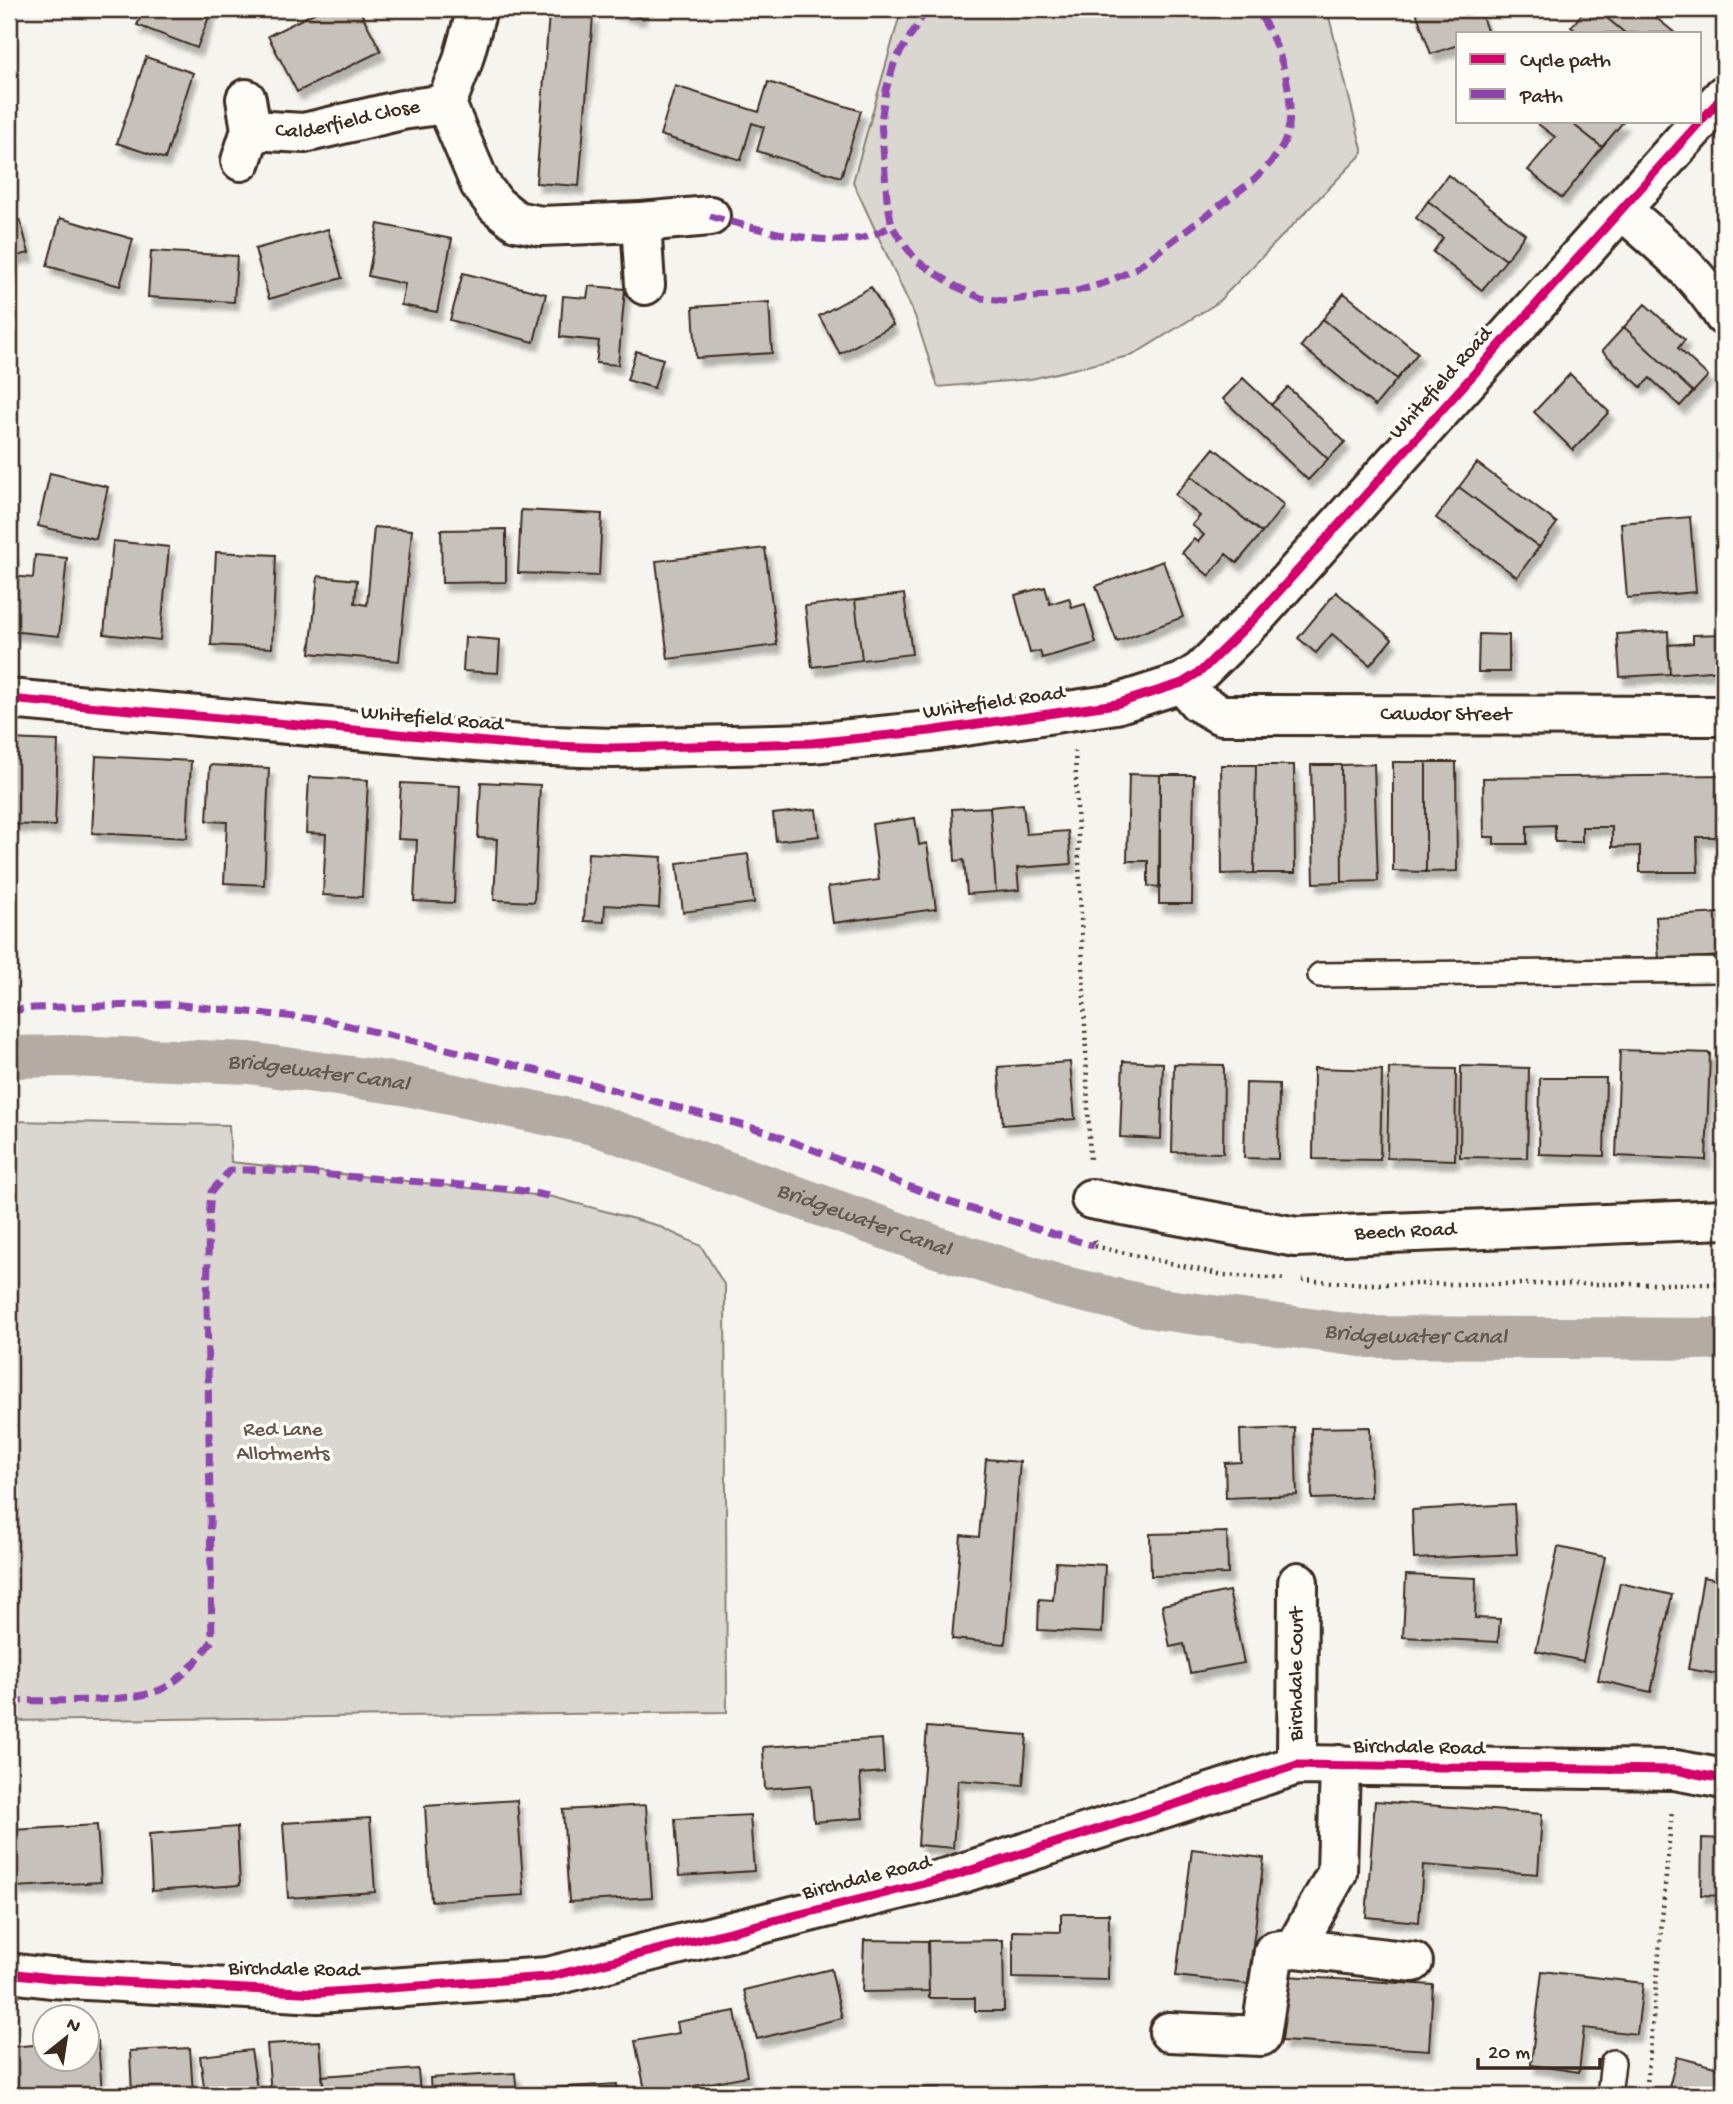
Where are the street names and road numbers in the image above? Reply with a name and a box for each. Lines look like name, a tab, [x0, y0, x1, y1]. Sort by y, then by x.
street label: Calderfield Close	[274, 95, 423, 145]
street label: Whitefield Road	[1385, 321, 1500, 445]
street label: Whitefield Road	[922, 681, 1068, 726]
street label: Whitefield Road	[360, 701, 506, 739]
street label: Cawdor Street	[1380, 703, 1514, 728]
street label: Beech Road	[1353, 1218, 1458, 1247]
street label: Birchdale Court	[1285, 1605, 1310, 1742]
street label: Birchdale Road	[1352, 1735, 1487, 1763]
street label: Birchdale Road	[799, 1851, 935, 1907]
street label: Birchdale Road	[227, 1957, 362, 1985]

